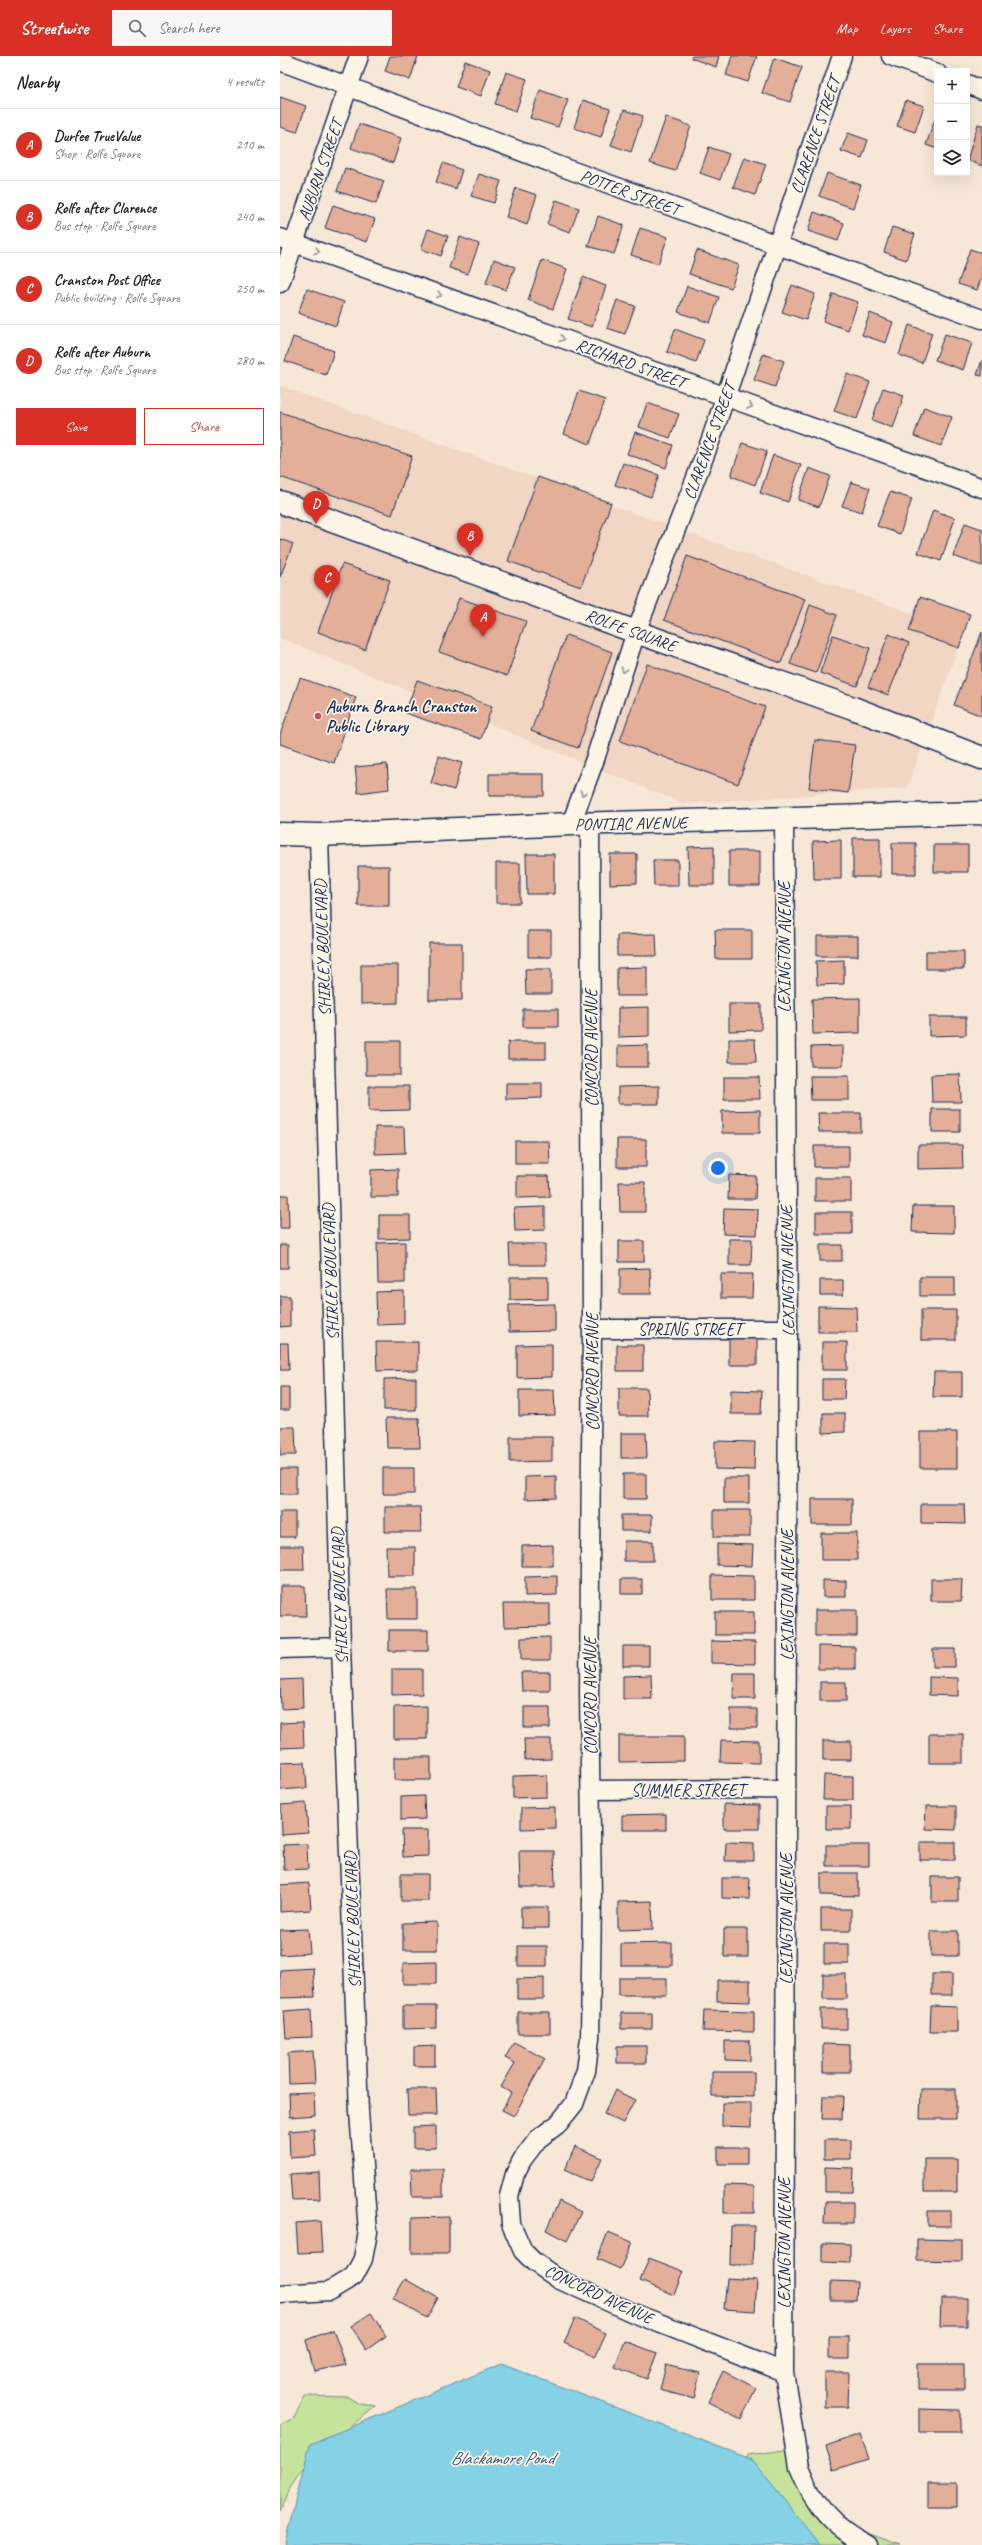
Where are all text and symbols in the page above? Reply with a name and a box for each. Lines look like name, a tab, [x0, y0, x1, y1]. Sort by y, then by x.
search box	[112, 10, 392, 46]
text: Streetwise	[20, 16, 88, 40]
icon: search	[126, 17, 148, 39]
text: Search here	[158, 19, 220, 38]
text: Map	[836, 20, 858, 37]
text: Layers	[880, 20, 911, 37]
text: Share	[933, 20, 962, 37]
map controls	[934, 68, 970, 176]
button: +	[934, 68, 970, 104]
street label: CLARENCE STREET	[786, 70, 847, 196]
text: Nearby	[16, 72, 59, 93]
text: 4 results	[226, 74, 264, 90]
button: −	[934, 104, 970, 140]
street label: AUBURN STREET	[293, 114, 349, 223]
text: Durfee TrueValue	[54, 127, 140, 146]
text: A	[26, 137, 32, 153]
text: 210 m	[236, 137, 264, 153]
button: layers	[934, 140, 970, 176]
text: Shop · Rolfe Square	[54, 146, 140, 162]
street label: POTTER STREET	[578, 165, 686, 221]
text: Rolfe after Clarence	[54, 199, 156, 218]
text: B	[26, 209, 32, 225]
text: 240 m	[236, 209, 264, 225]
text: Bus stop · Rolfe Square	[54, 218, 156, 234]
one-way arrow	[313, 247, 320, 255]
text: Cranston Post Office	[54, 271, 160, 290]
text: C	[26, 281, 32, 297]
text: 250 m	[236, 281, 264, 297]
text: Public building · Rolfe Square	[54, 290, 180, 306]
one-way arrow	[436, 290, 443, 299]
one-way arrow	[558, 334, 565, 342]
street label: RICHARD STREET	[573, 334, 693, 395]
text: Rolfe after Auburn	[54, 343, 150, 362]
text: D	[25, 353, 33, 369]
text: 280 m	[236, 353, 264, 369]
text: Bus stop · Rolfe Square	[54, 362, 156, 378]
street label: CLARENCE STREET	[679, 376, 742, 502]
one-way arrow	[746, 401, 753, 409]
button: Save	[16, 408, 136, 445]
button: Share	[144, 408, 264, 445]
pin: D	[303, 491, 329, 524]
pin: B	[457, 523, 483, 556]
pin: C	[314, 565, 340, 598]
pin: A	[470, 604, 496, 637]
street label: ROLFE SQUARE	[582, 604, 682, 658]
one-way arrow	[620, 666, 629, 673]
place label: Auburn Branch Cranston Public Library	[326, 696, 477, 737]
marker: Auburn Branch Cranston Public Library	[313, 711, 323, 721]
one-way arrow	[579, 789, 587, 796]
street label: PONTIAC AVENUE	[575, 812, 689, 835]
street label: SHIRLEY BOULEVARD	[310, 877, 335, 1017]
street label: LEXINGTON AVENUE	[774, 880, 795, 1012]
street label: CONCORD AVENUE	[581, 987, 602, 1107]
your location	[708, 1158, 728, 1178]
street label: SHIRLEY BOULEVARD	[318, 1201, 343, 1341]
street label: LEXINGTON AVENUE	[776, 1203, 799, 1337]
street label: CONCORD AVENUE	[582, 1311, 603, 1431]
street label: SPRING STREET	[638, 1319, 746, 1340]
street label: SHIRLEY BOULEVARD	[327, 1525, 352, 1665]
street label: LEXINGTON AVENUE	[777, 1528, 798, 1660]
street label: CONCORD AVENUE	[580, 1635, 601, 1755]
street label: SUMMER STREET	[631, 1780, 749, 1801]
street label: SHIRLEY BOULEVARD	[340, 1849, 365, 1989]
street label: LEXINGTON AVENUE	[776, 1852, 797, 1984]
street label: LEXINGTON AVENUE	[774, 2176, 795, 2308]
street label: CONCORD AVENUE	[541, 2260, 659, 2330]
water label: Blackamore Pond	[450, 2447, 559, 2469]

